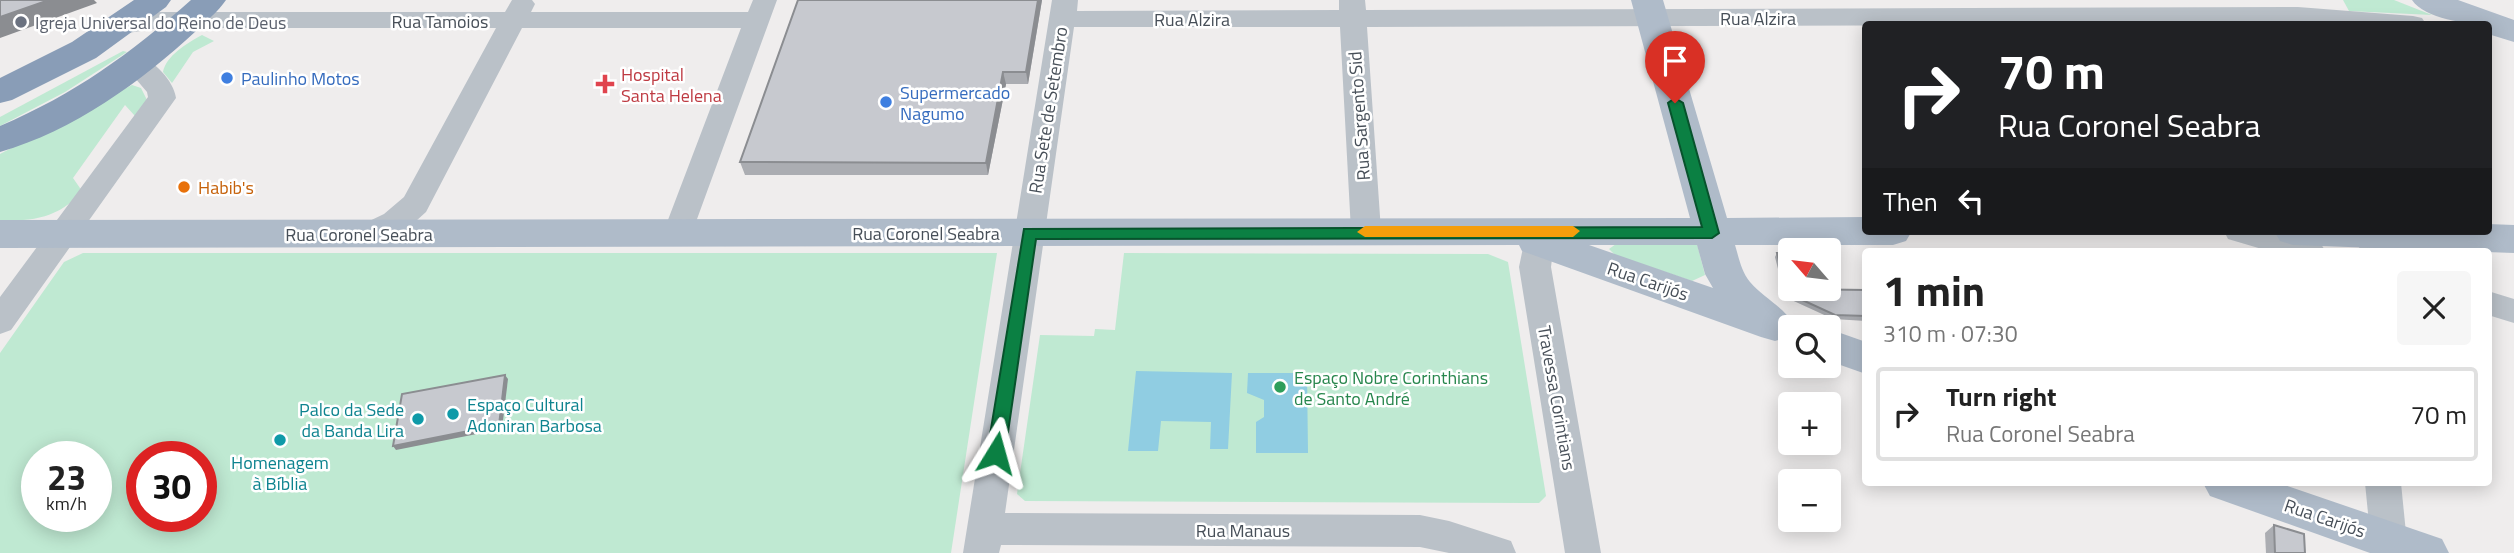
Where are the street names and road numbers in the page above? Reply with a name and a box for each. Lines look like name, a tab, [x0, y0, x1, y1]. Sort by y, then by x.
street label: Rua Alzira	[1720, 5, 1796, 32]
street label: Rua Alzira	[1154, 6, 1230, 33]
street label: Rua Tamoios	[392, 8, 488, 35]
street label: Rua Sete de Setembro	[1021, 25, 1075, 195]
street label: Rua Sargento Sid	[1341, 51, 1377, 181]
street label: Rua Coronel Seabra	[852, 220, 1000, 247]
street label: Rua Coronel Seabra	[285, 221, 433, 248]
street label: Rua Carijós	[1604, 255, 1692, 307]
street label: Travessa Corintians	[1531, 323, 1583, 473]
street label: Rua Carijós	[2281, 492, 2369, 544]
street label: Rua Manaus	[1196, 517, 1290, 544]

